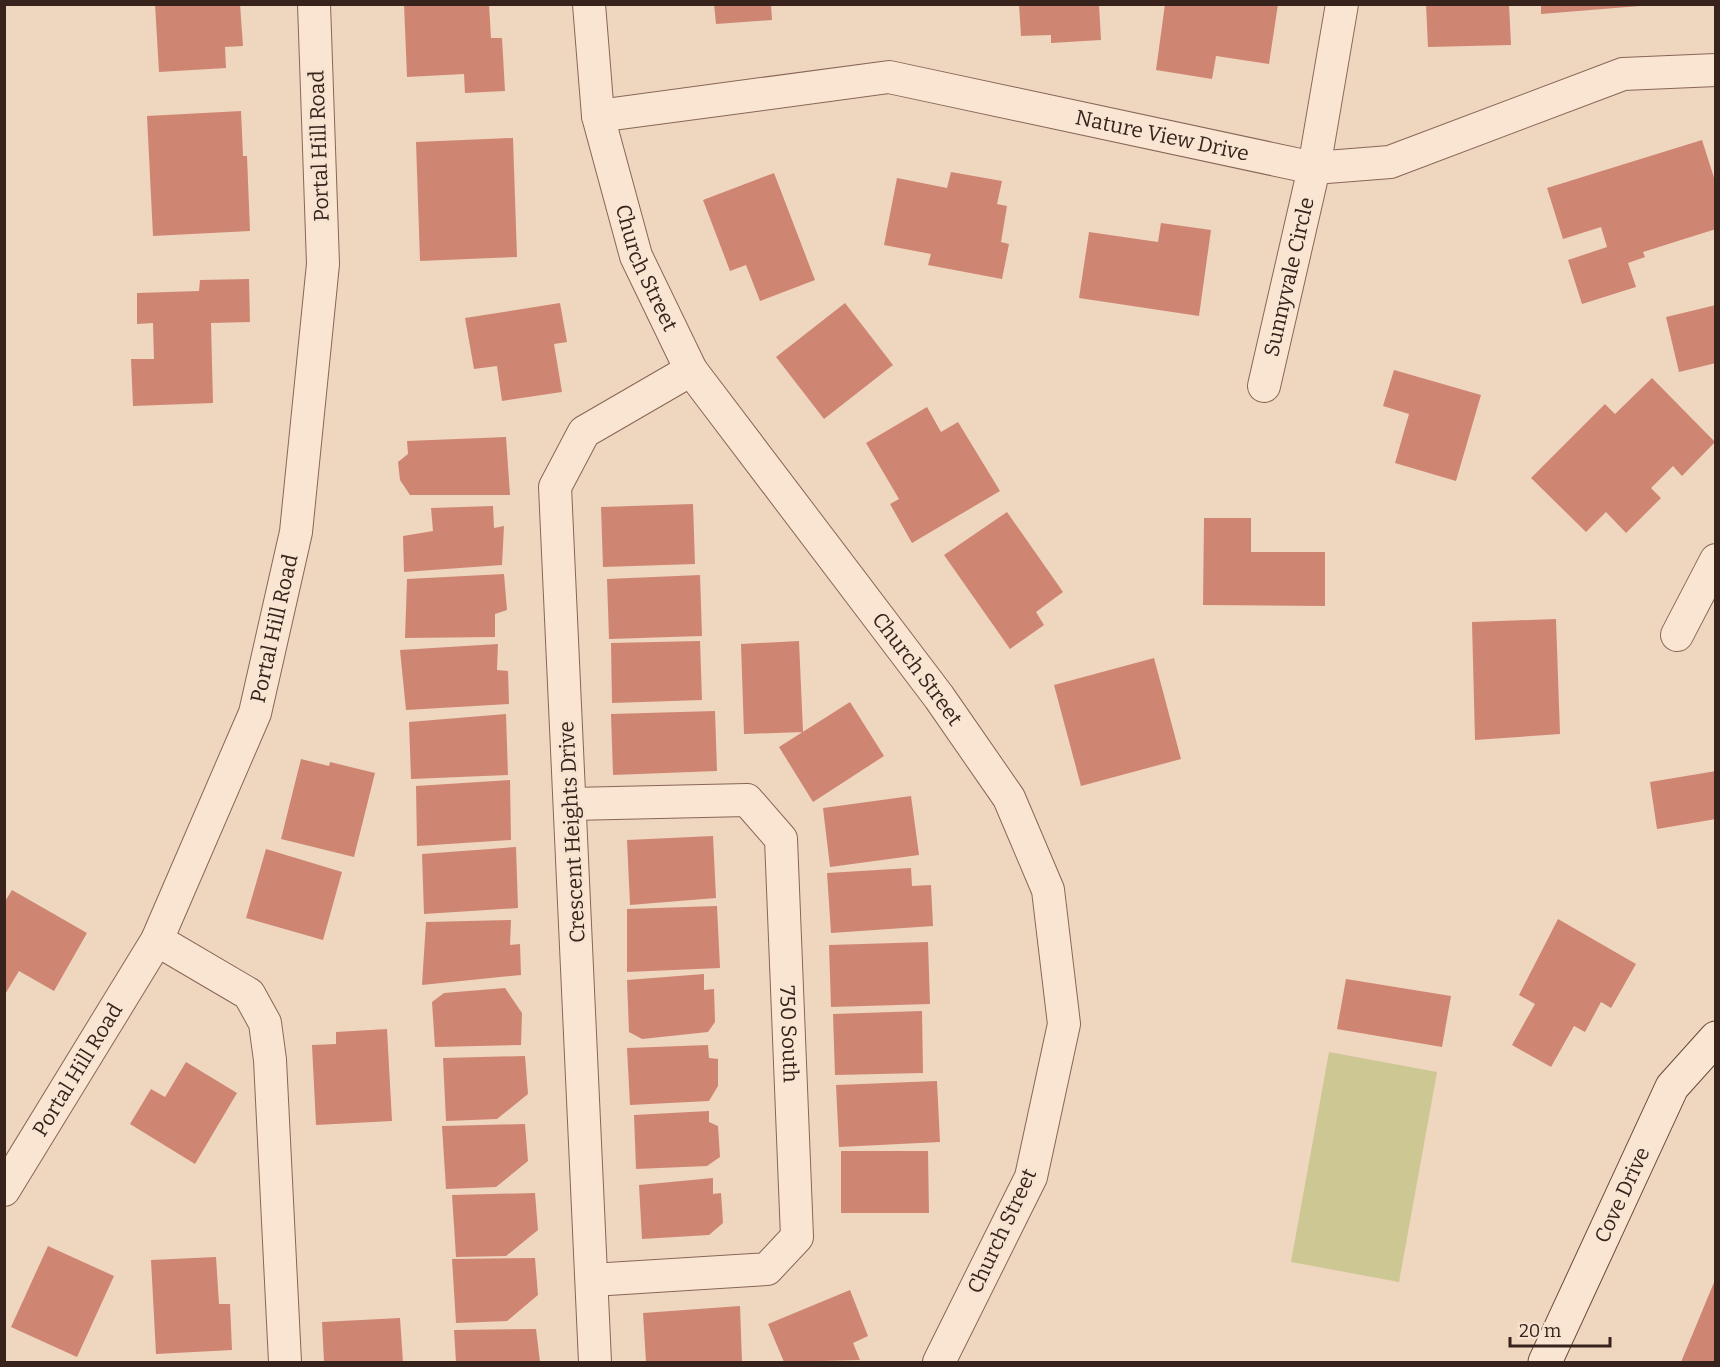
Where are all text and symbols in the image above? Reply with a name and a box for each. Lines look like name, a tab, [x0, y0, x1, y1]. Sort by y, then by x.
street label: Portal Hill Road	[303, 70, 335, 222]
street label: Nature View Drive	[1073, 104, 1251, 167]
street label: Sunnyvale Circle	[1258, 195, 1320, 359]
street label: Church Street	[610, 202, 684, 336]
street label: Portal Hill Road	[245, 552, 304, 705]
street label: Church Street	[867, 607, 968, 731]
street label: Crescent Heights Drive	[553, 720, 591, 944]
street label: 750 South	[774, 985, 804, 1083]
street label: Portal Hill Road	[27, 998, 128, 1141]
street label: Cove Drive	[1589, 1143, 1656, 1247]
street label: Church Street	[962, 1164, 1042, 1298]
scale bar	[1510, 1310, 1610, 1348]
text: 20 m	[1519, 1320, 1561, 1342]

